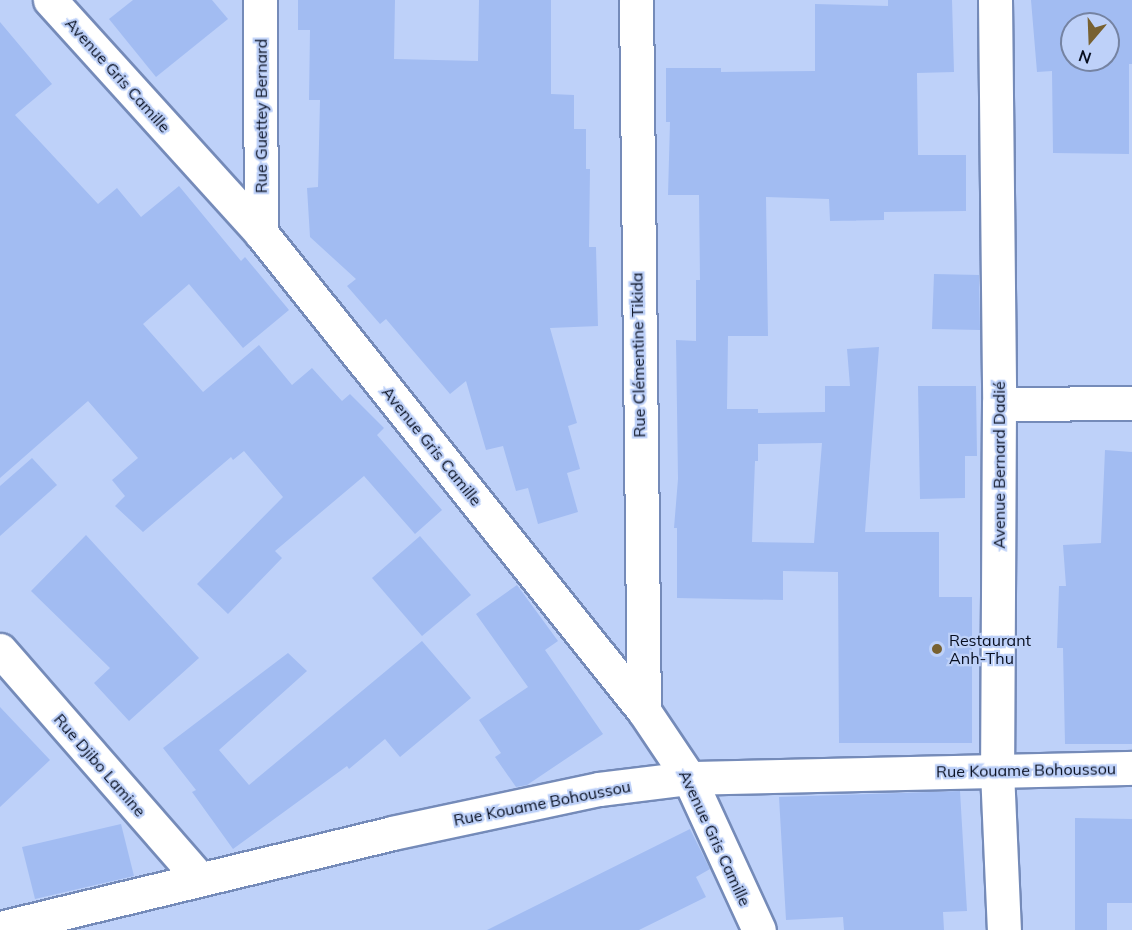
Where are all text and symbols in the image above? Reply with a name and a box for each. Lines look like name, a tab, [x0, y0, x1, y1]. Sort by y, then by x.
north arrow	[1060, 12, 1120, 72]
street label: Avenue Gris Camille	[61, 14, 175, 136]
street label: Rue Guettey Bernard	[251, 39, 271, 193]
text: N	[1076, 46, 1094, 69]
street label: Rue Clémentine Tikida	[627, 272, 649, 438]
street label: Avenue Bernard Dadié	[989, 381, 1009, 549]
street label: Avenue Gris Camille	[378, 383, 486, 509]
place label: Restaurant Anh-Thu	[949, 630, 1031, 668]
marker: Restaurant Anh-Thu	[930, 642, 944, 656]
street label: Rue Djibo Lamine	[50, 710, 150, 820]
street label: Rue Kouame Bohoussou	[936, 759, 1116, 781]
street label: Avenue Gris Camille	[675, 767, 755, 909]
street label: Rue Kouame Bohoussou	[452, 776, 632, 830]

